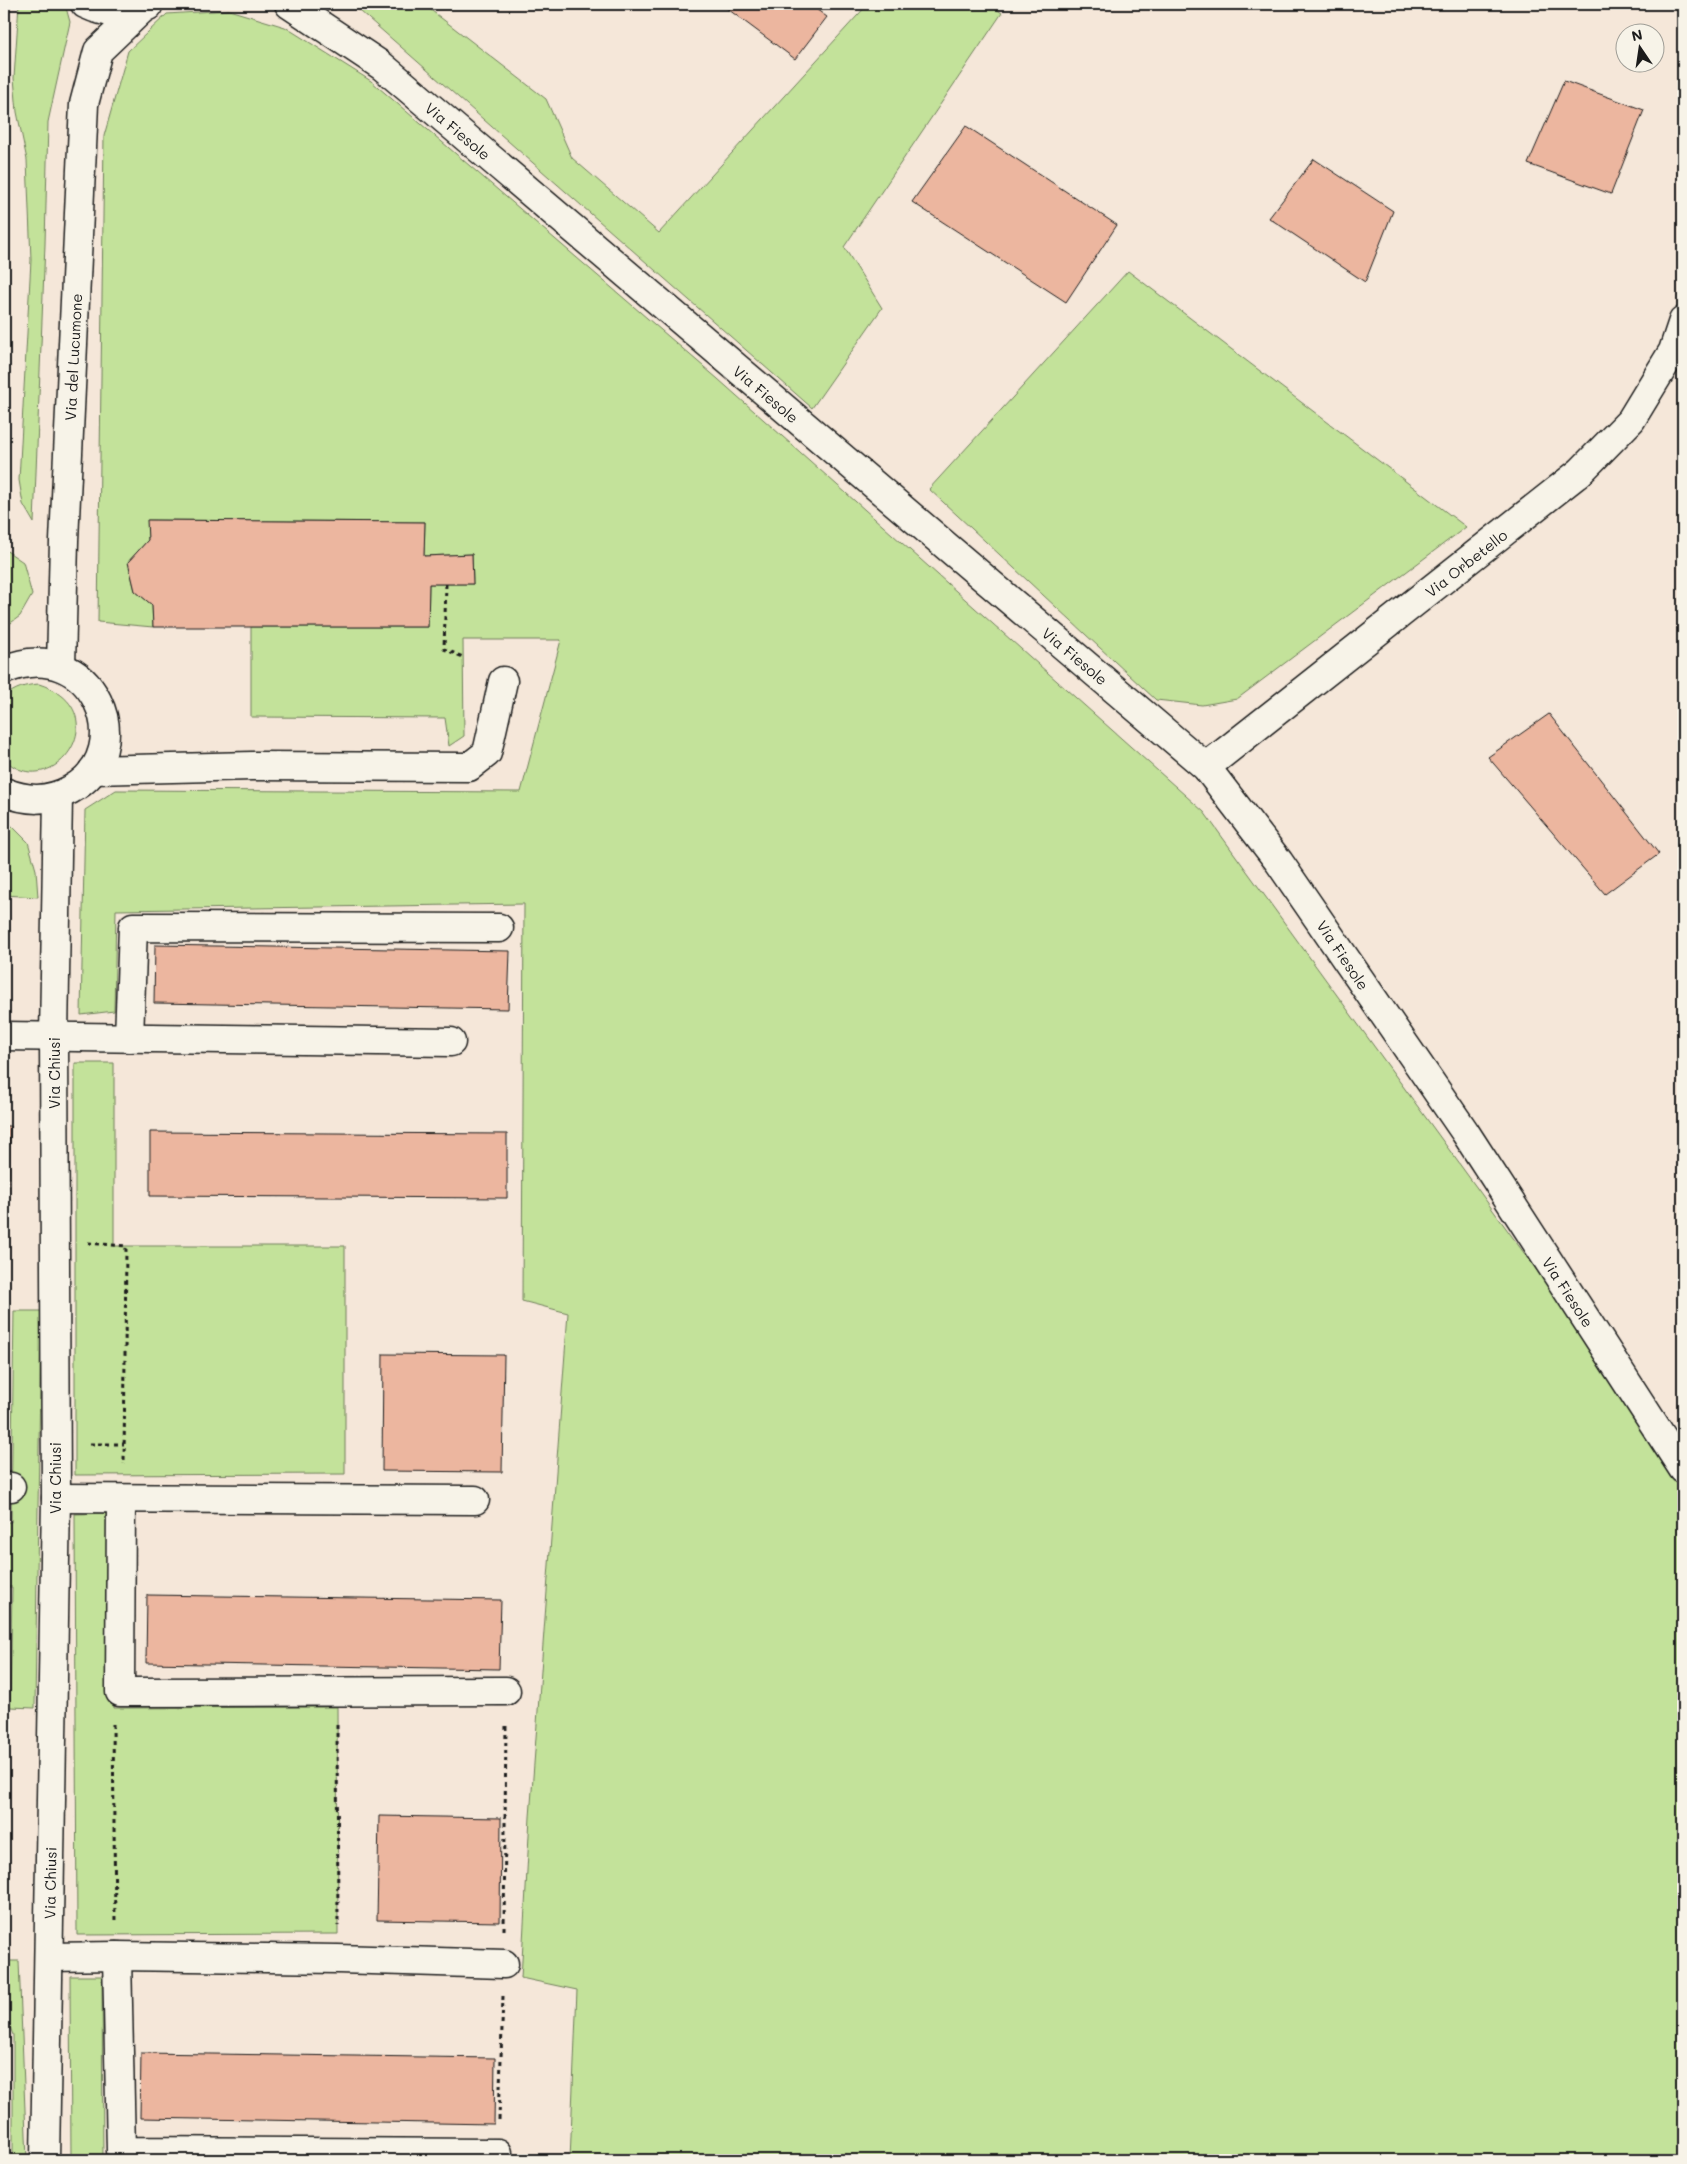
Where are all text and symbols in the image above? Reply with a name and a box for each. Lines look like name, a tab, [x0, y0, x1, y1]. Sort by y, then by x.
north arrow	[1614, 22, 1664, 72]
text: N	[1630, 24, 1644, 45]
street label: Via Fiesole	[421, 98, 495, 164]
street label: Via del Lucumone	[60, 293, 86, 421]
street label: Via Fiesole	[729, 361, 803, 427]
street label: Via Orbetello	[1421, 525, 1511, 601]
street label: Via Fiesole	[1038, 623, 1112, 689]
street label: Via Fiesole	[1312, 916, 1374, 994]
street label: Via Chiusi	[44, 1037, 64, 1109]
street label: Via Fiesole	[1538, 1253, 1598, 1331]
street label: Via Chiusi	[45, 1442, 65, 1514]
street label: Via Chiusi	[39, 1847, 61, 1919]

